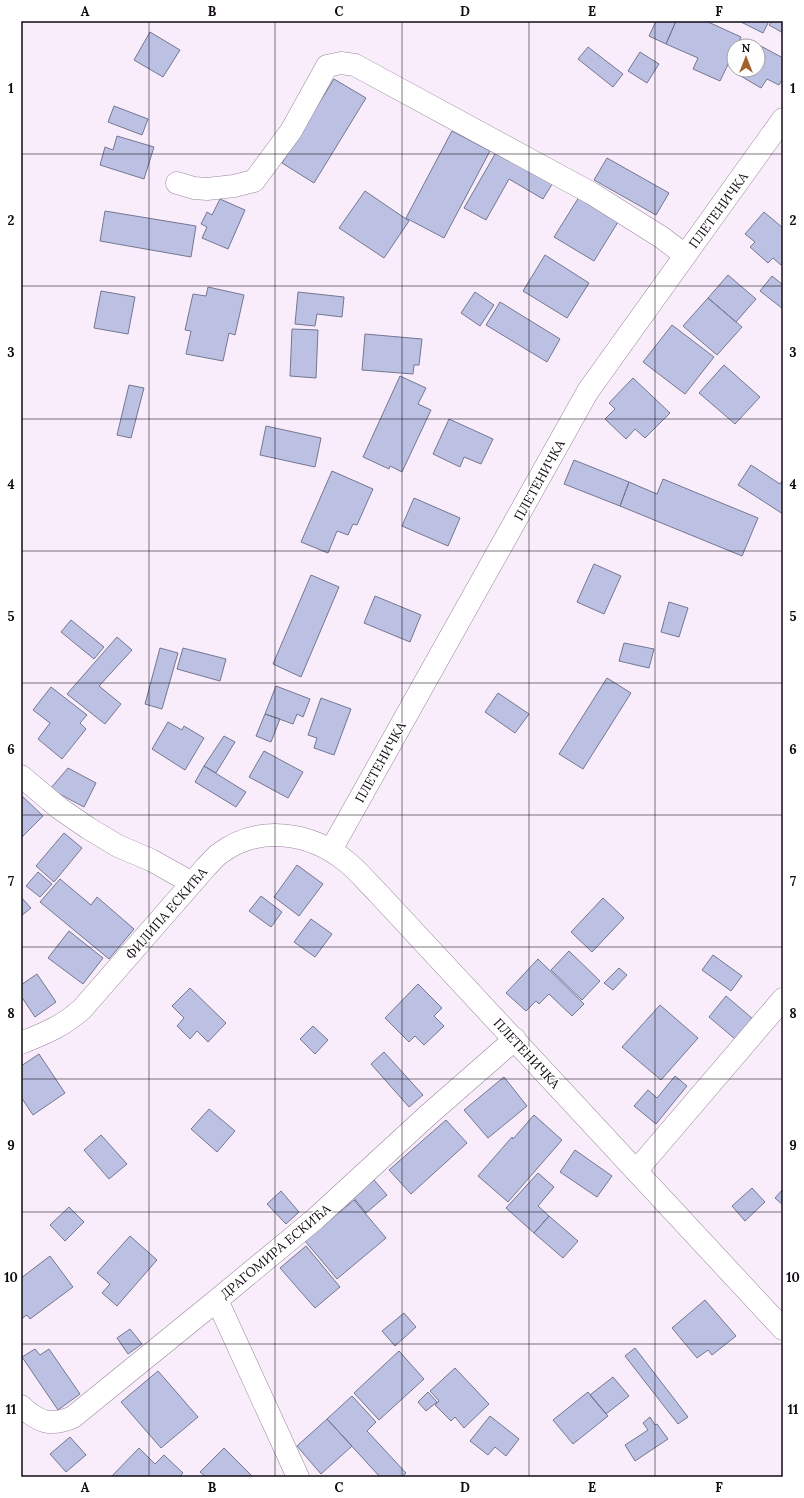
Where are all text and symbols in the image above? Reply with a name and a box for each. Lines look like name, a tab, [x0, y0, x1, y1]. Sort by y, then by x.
text: A	[81, 3, 90, 20]
text: B	[208, 3, 217, 20]
text: C	[335, 3, 344, 20]
text: D	[460, 3, 470, 20]
text: E	[588, 3, 596, 20]
text: F	[715, 3, 723, 20]
north arrow	[726, 38, 766, 78]
text: N	[742, 41, 751, 55]
text: 1	[8, 80, 14, 97]
text: 1	[790, 80, 796, 97]
street label: ПЛЕТЕНИЧКА	[685, 168, 752, 252]
text: 2	[8, 212, 15, 229]
text: 2	[790, 212, 797, 229]
text: 3	[7, 344, 15, 361]
text: 3	[789, 344, 797, 361]
street label: ПЛЕТЕНИЧКА	[510, 436, 569, 524]
text: 4	[7, 476, 15, 493]
text: 4	[789, 476, 797, 493]
text: 5	[7, 608, 15, 625]
text: 5	[789, 608, 797, 625]
street label: ПЛЕТЕНИЧКА	[351, 718, 410, 806]
text: 6	[7, 741, 15, 758]
text: 6	[789, 741, 797, 758]
street label: ФИЛИПА ЕСКИЋА	[122, 863, 212, 963]
text: 7	[8, 873, 14, 890]
text: 7	[790, 873, 796, 890]
text: 8	[7, 1005, 15, 1022]
text: 8	[789, 1005, 797, 1022]
street label: ПЛЕТЕНИЧКА	[490, 1015, 564, 1093]
text: 9	[7, 1137, 15, 1154]
text: 9	[789, 1137, 797, 1154]
street label: ДРАГОМИРА ЕСКИЋА	[217, 1200, 335, 1303]
text: 10	[4, 1269, 18, 1286]
text: 10	[786, 1269, 800, 1286]
text: 11	[6, 1401, 16, 1418]
text: 11	[788, 1401, 798, 1418]
text: A	[81, 1479, 90, 1496]
text: B	[208, 1479, 217, 1496]
text: C	[335, 1479, 344, 1496]
text: D	[460, 1479, 470, 1496]
text: E	[588, 1479, 596, 1496]
text: F	[715, 1479, 723, 1496]

